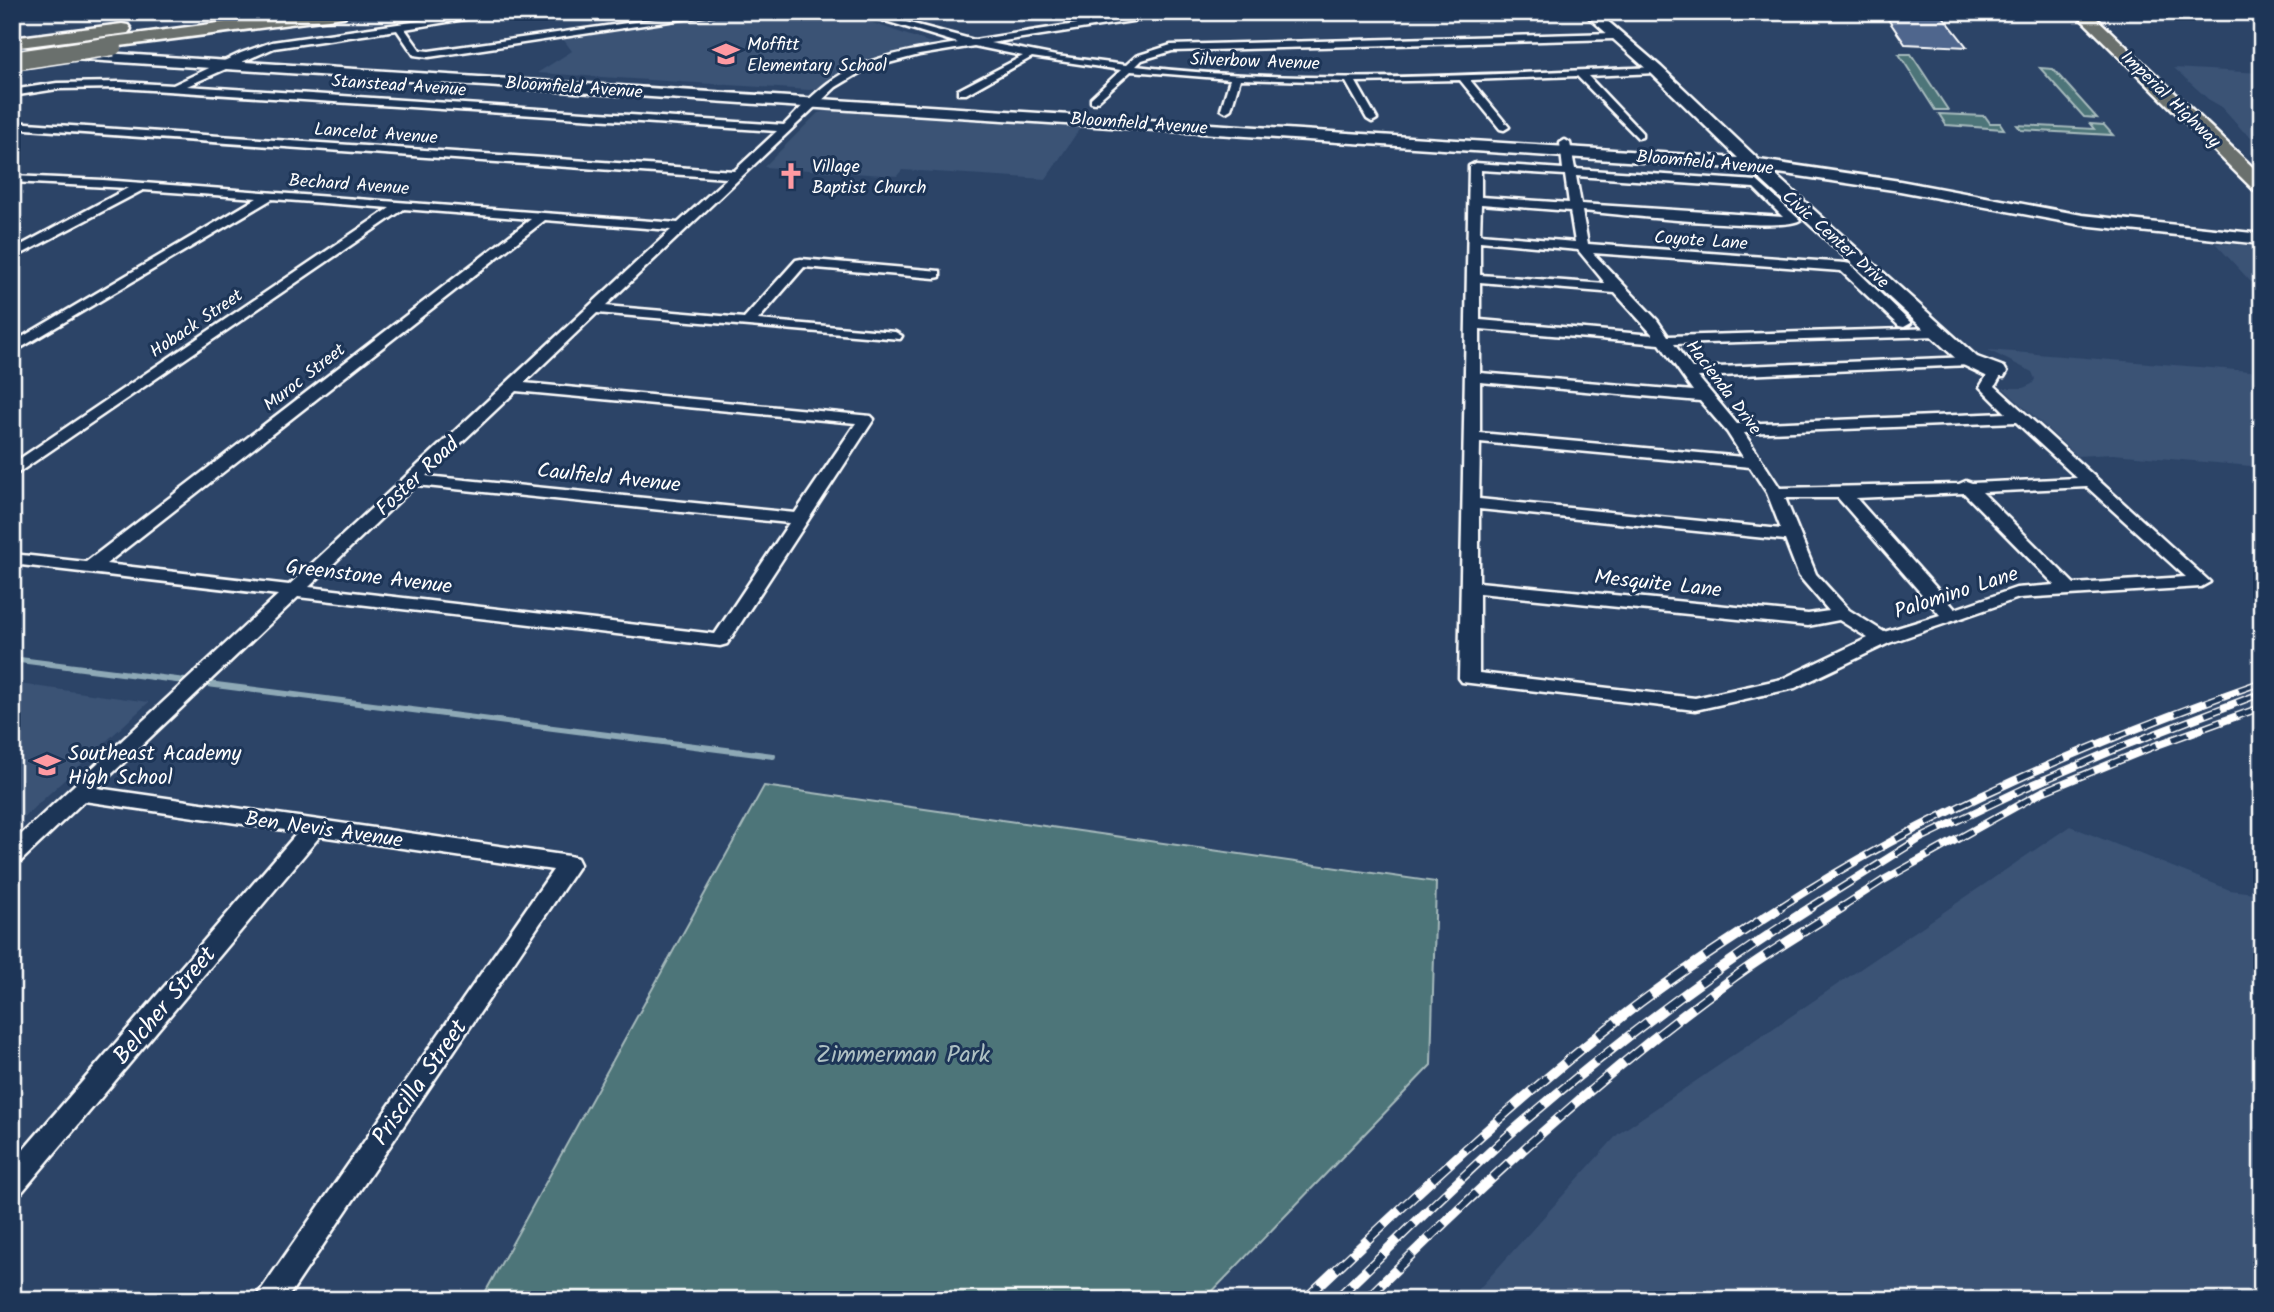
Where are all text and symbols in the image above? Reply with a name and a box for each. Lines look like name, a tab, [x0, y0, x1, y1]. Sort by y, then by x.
place label: Moffitt Elementary School	[747, 31, 888, 81]
school or university icon: Moffitt Elementary School	[711, 39, 741, 69]
street label: Imperial Highway	[2113, 44, 2227, 156]
street label: Silverbow Avenue	[1190, 46, 1320, 79]
street label: Stanstead Avenue	[331, 67, 467, 106]
street label: Bloomfield Avenue	[504, 69, 644, 108]
street label: Bloomfield Avenue	[1069, 105, 1209, 144]
street label: Lancelot Avenue	[313, 116, 439, 153]
street label: Bloomfield Avenue	[1635, 143, 1775, 184]
place label: Village Baptist Church	[812, 153, 926, 203]
church icon: Village Baptist Church	[776, 161, 806, 191]
street label: Bechard Avenue	[288, 167, 410, 204]
street label: Civic Center Drive	[1775, 184, 1895, 297]
street label: Coyote Lane	[1653, 224, 1749, 259]
street label: Hoback Street	[144, 282, 250, 366]
street label: Hacienda Drive	[1677, 334, 1768, 442]
street label: Muroc Street	[257, 336, 353, 420]
street label: Foster Road	[369, 429, 468, 525]
street label: Caulfield Avenue	[535, 455, 683, 502]
street label: Greenstone Avenue	[284, 551, 454, 604]
street label: Palomino Lane	[1890, 558, 2023, 629]
street label: Mesquite Lane	[1592, 561, 1724, 608]
place label: Southeast Academy High School	[68, 738, 242, 795]
school or university icon: Southeast Academy High School	[32, 750, 62, 780]
street label: Ben Nevis Avenue	[243, 803, 405, 858]
street label: Belcher Street	[104, 937, 227, 1074]
street label: Priscilla Street	[362, 1011, 479, 1154]
park label: Zimmerman Park	[816, 1036, 991, 1075]

